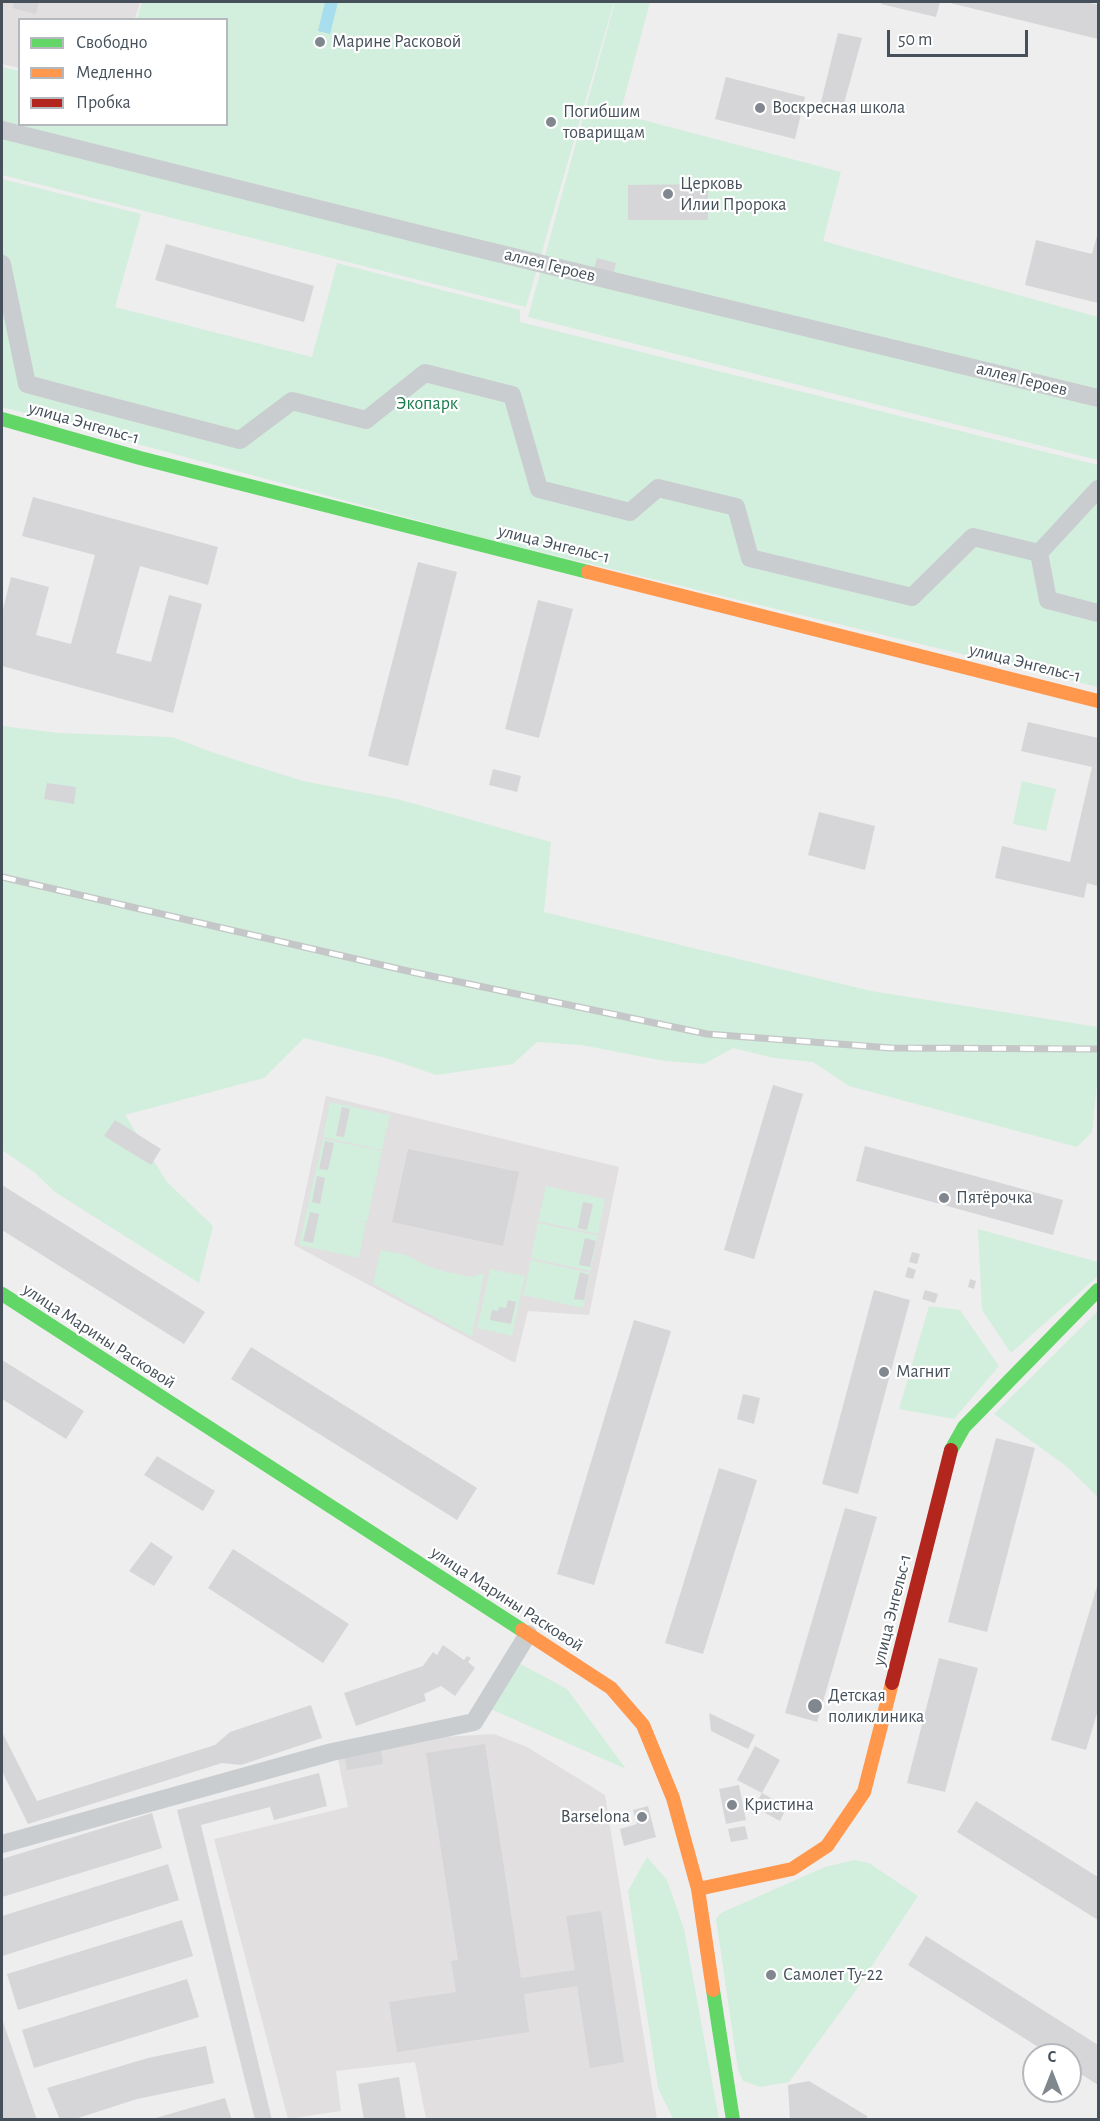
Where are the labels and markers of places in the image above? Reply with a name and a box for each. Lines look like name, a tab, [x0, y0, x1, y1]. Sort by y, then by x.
place label: Марине Расковой	[332, 31, 461, 53]
marker: Марине Расковой	[313, 35, 327, 49]
place label: Воскресная школа	[772, 97, 905, 119]
place label: Погибшим товарищам	[563, 101, 645, 144]
marker: Воскресная школа	[753, 101, 767, 115]
marker: Погибшим товарищам	[544, 115, 558, 129]
place label: Церковь Илии Пророка	[680, 173, 786, 216]
marker: Церковь Илии Пророка	[661, 187, 675, 201]
place label: Пятёрочка	[956, 1187, 1033, 1209]
marker: Пятёрочка	[937, 1191, 951, 1205]
place label: Магнит	[896, 1361, 950, 1383]
marker: Магнит	[877, 1365, 891, 1379]
place label: Детская поликлиника	[828, 1685, 924, 1728]
marker: Детская поликлиника	[806, 1697, 824, 1715]
place label: Кристина	[744, 1794, 814, 1816]
marker: Кристина	[725, 1798, 739, 1812]
place label: Barselona	[561, 1806, 630, 1828]
marker: Barselona	[635, 1810, 649, 1824]
place label: Самолет Ту-22	[783, 1964, 883, 1986]
marker: Самолет Ту-22	[764, 1968, 778, 1982]

